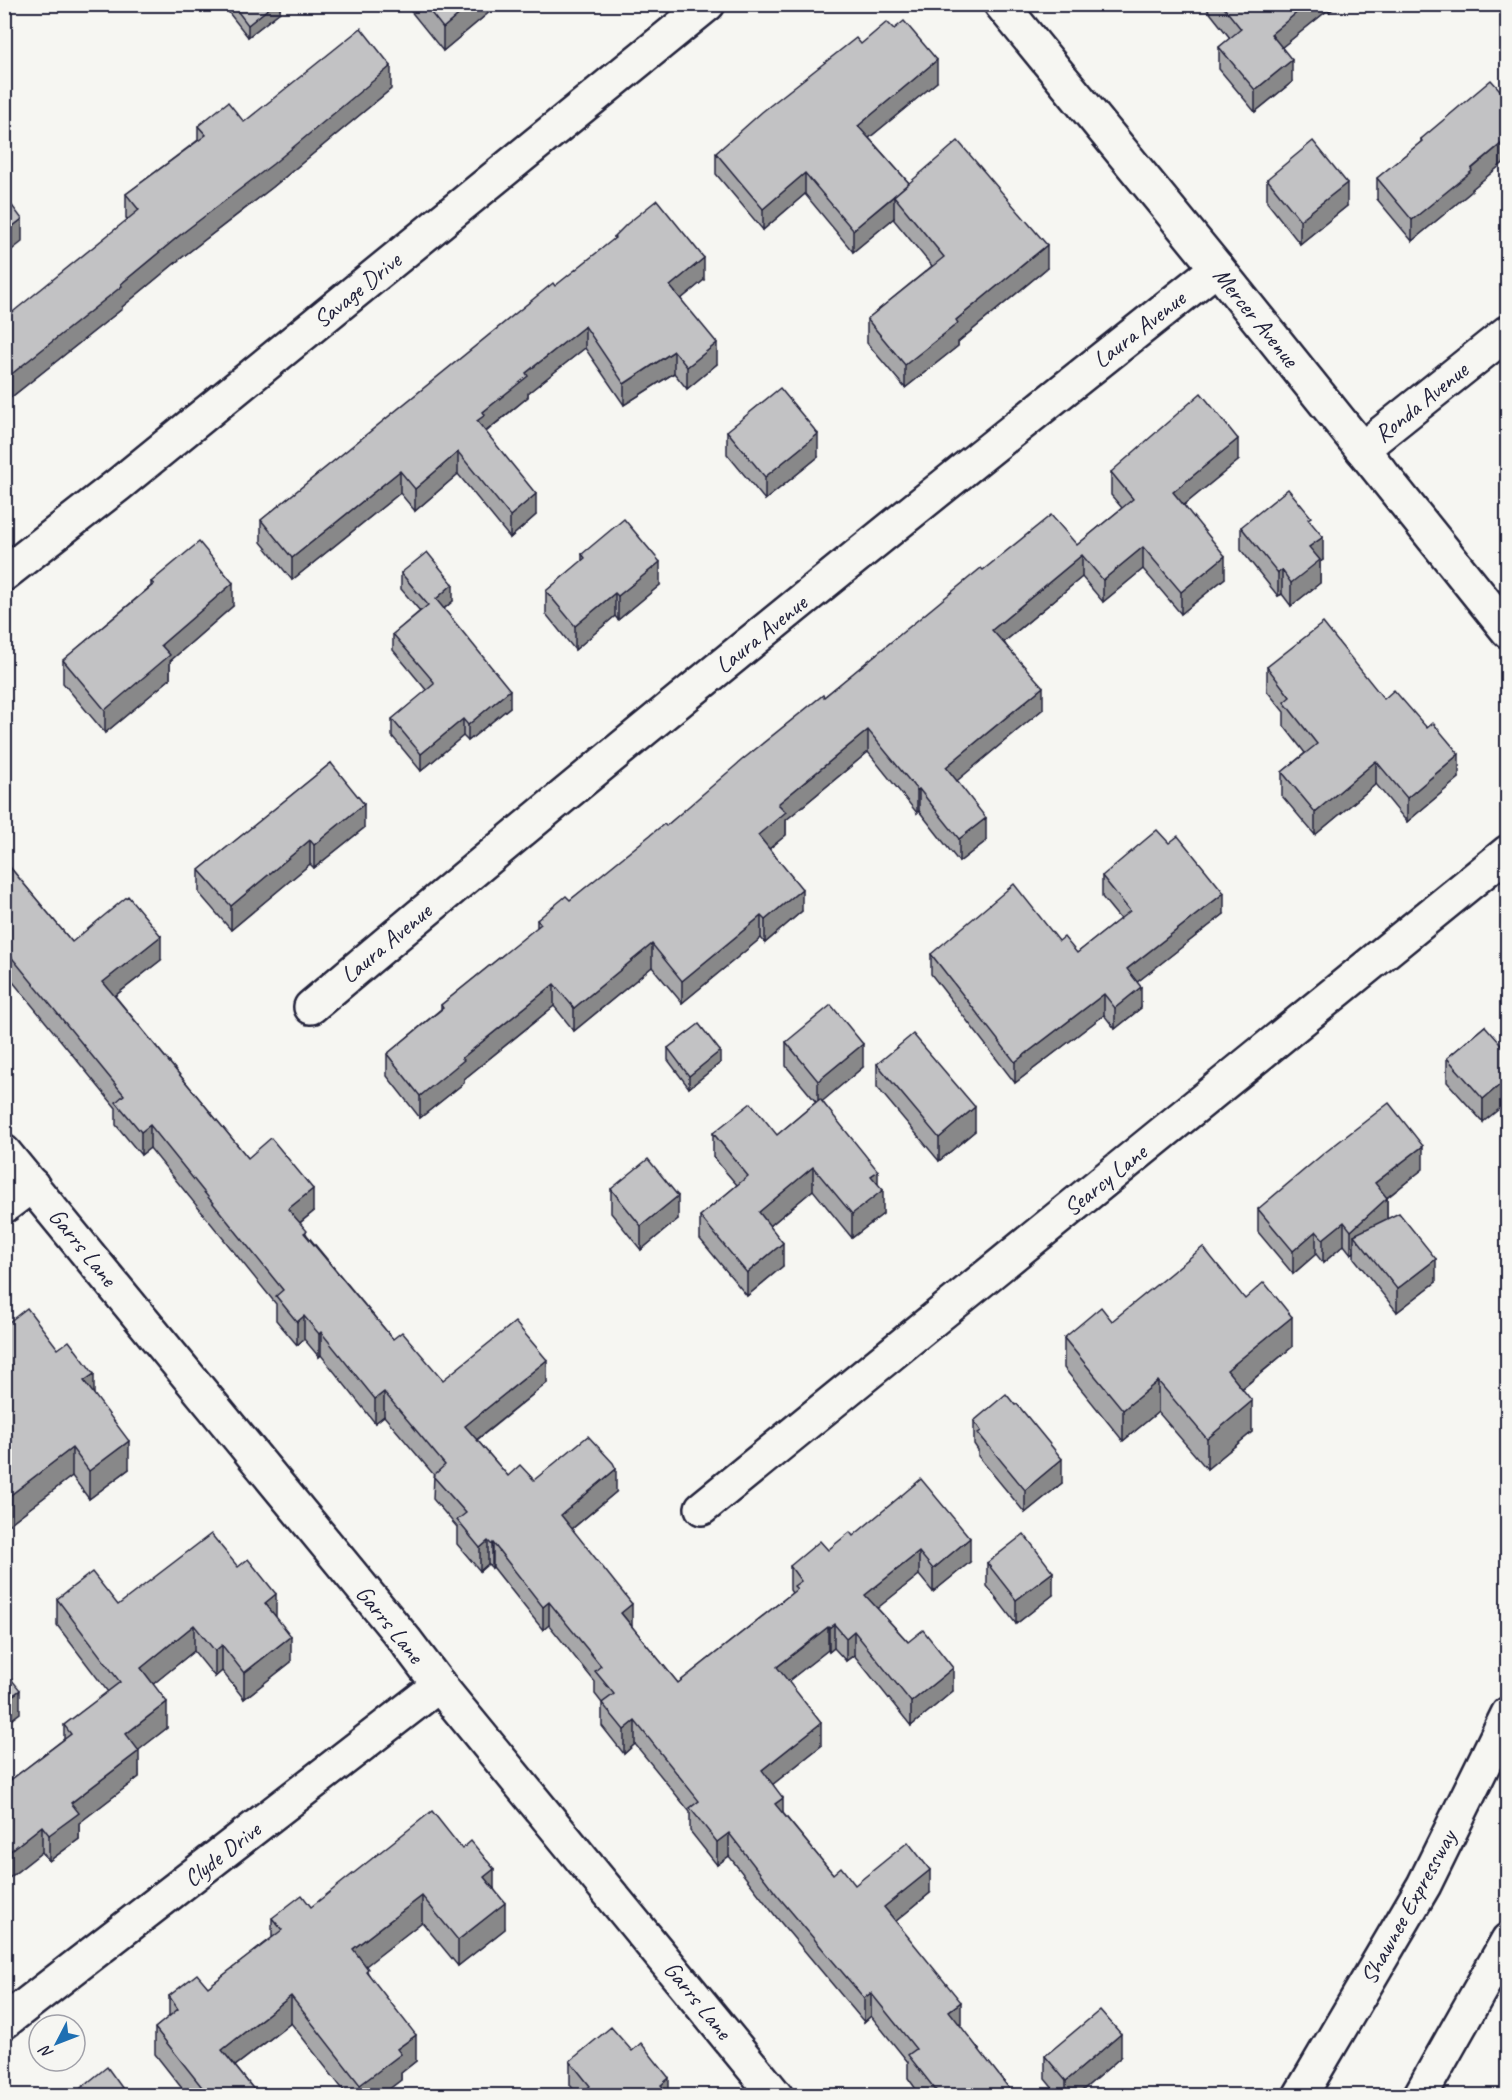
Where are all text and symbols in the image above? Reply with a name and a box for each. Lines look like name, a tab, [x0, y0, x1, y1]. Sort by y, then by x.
street label: Savage Drive	[307, 244, 409, 334]
street label: Mercer Avenue	[1207, 261, 1307, 375]
street label: Laura Avenue	[1087, 282, 1193, 374]
street label: Ronda Avenue	[1368, 354, 1476, 449]
street label: Laura Avenue	[709, 587, 815, 680]
street label: Laura Avenue	[335, 895, 439, 990]
street label: Searcy Lane	[1057, 1136, 1154, 1223]
street label: Garrs Lane	[42, 1202, 125, 1294]
street label: Garrs Lane	[349, 1579, 432, 1671]
street label: Clyde Drive	[178, 1813, 268, 1893]
street label: Shawnee Expressway	[1353, 1823, 1464, 1989]
street label: Garrs Lane	[657, 1955, 740, 2047]
north arrow	[27, 2013, 87, 2073]
text: N	[34, 2040, 57, 2063]

